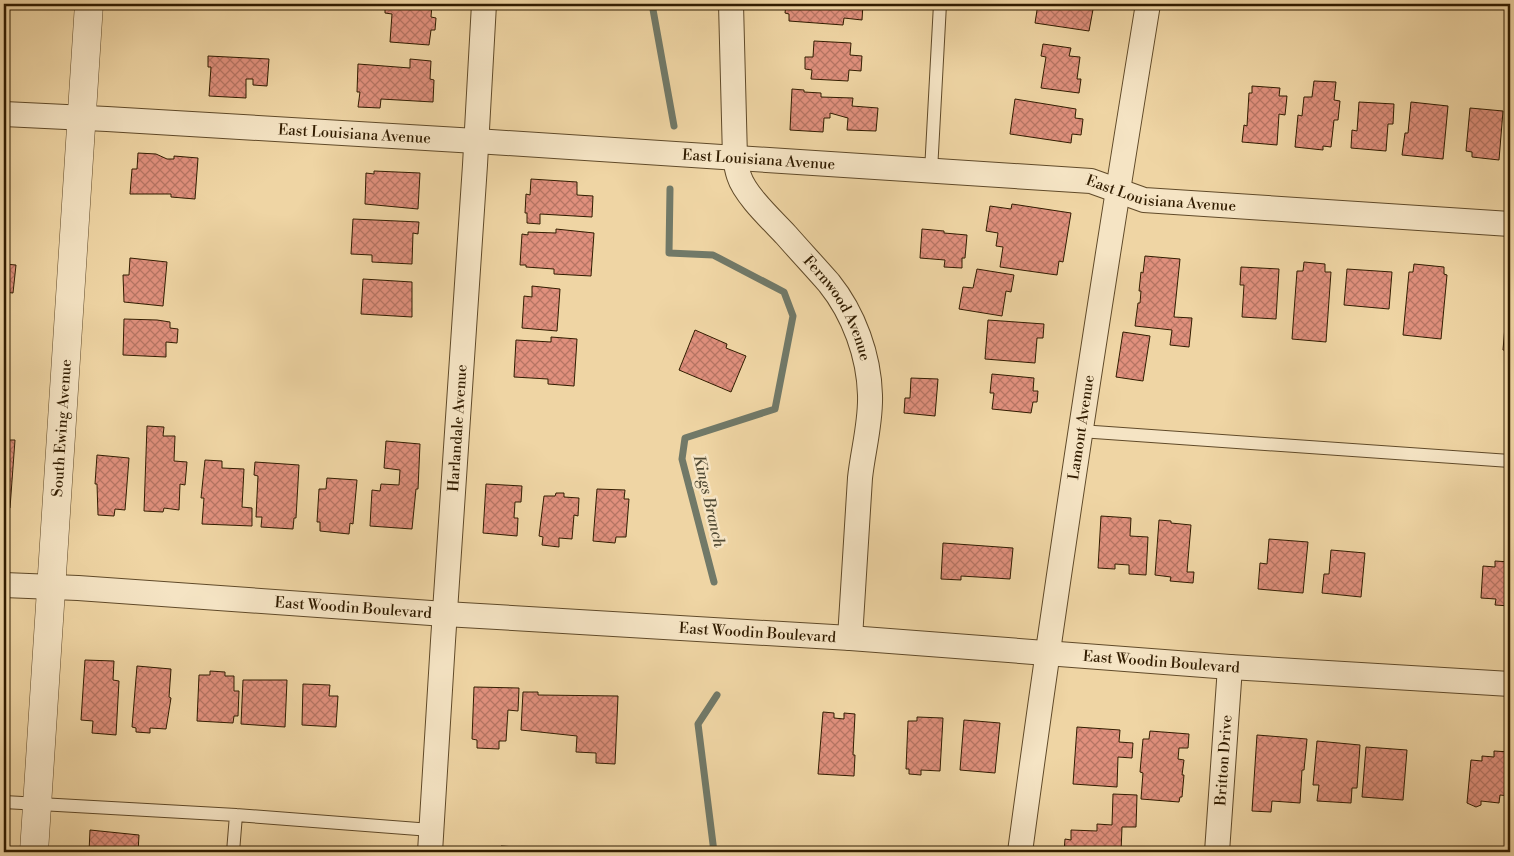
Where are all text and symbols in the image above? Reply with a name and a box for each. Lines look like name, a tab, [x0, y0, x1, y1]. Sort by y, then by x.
street label: East Louisiana Avenue	[277, 120, 431, 148]
street label: East Louisiana Avenue	[682, 145, 836, 174]
street label: East Louisiana Avenue	[1083, 170, 1237, 216]
street label: Fernwood Avenue	[799, 251, 875, 363]
street label: South Ewing Avenue	[48, 358, 75, 497]
street label: Harlandale Avenue	[444, 364, 471, 492]
street label: Lamont Avenue	[1064, 374, 1098, 481]
water label: Kings Branch	[689, 453, 729, 549]
street label: East Woodin Boulevard	[274, 592, 433, 623]
street label: East Woodin Boulevard	[678, 618, 837, 647]
street label: East Woodin Boulevard	[1082, 646, 1241, 677]
street label: Britton Drive	[1211, 714, 1236, 807]

